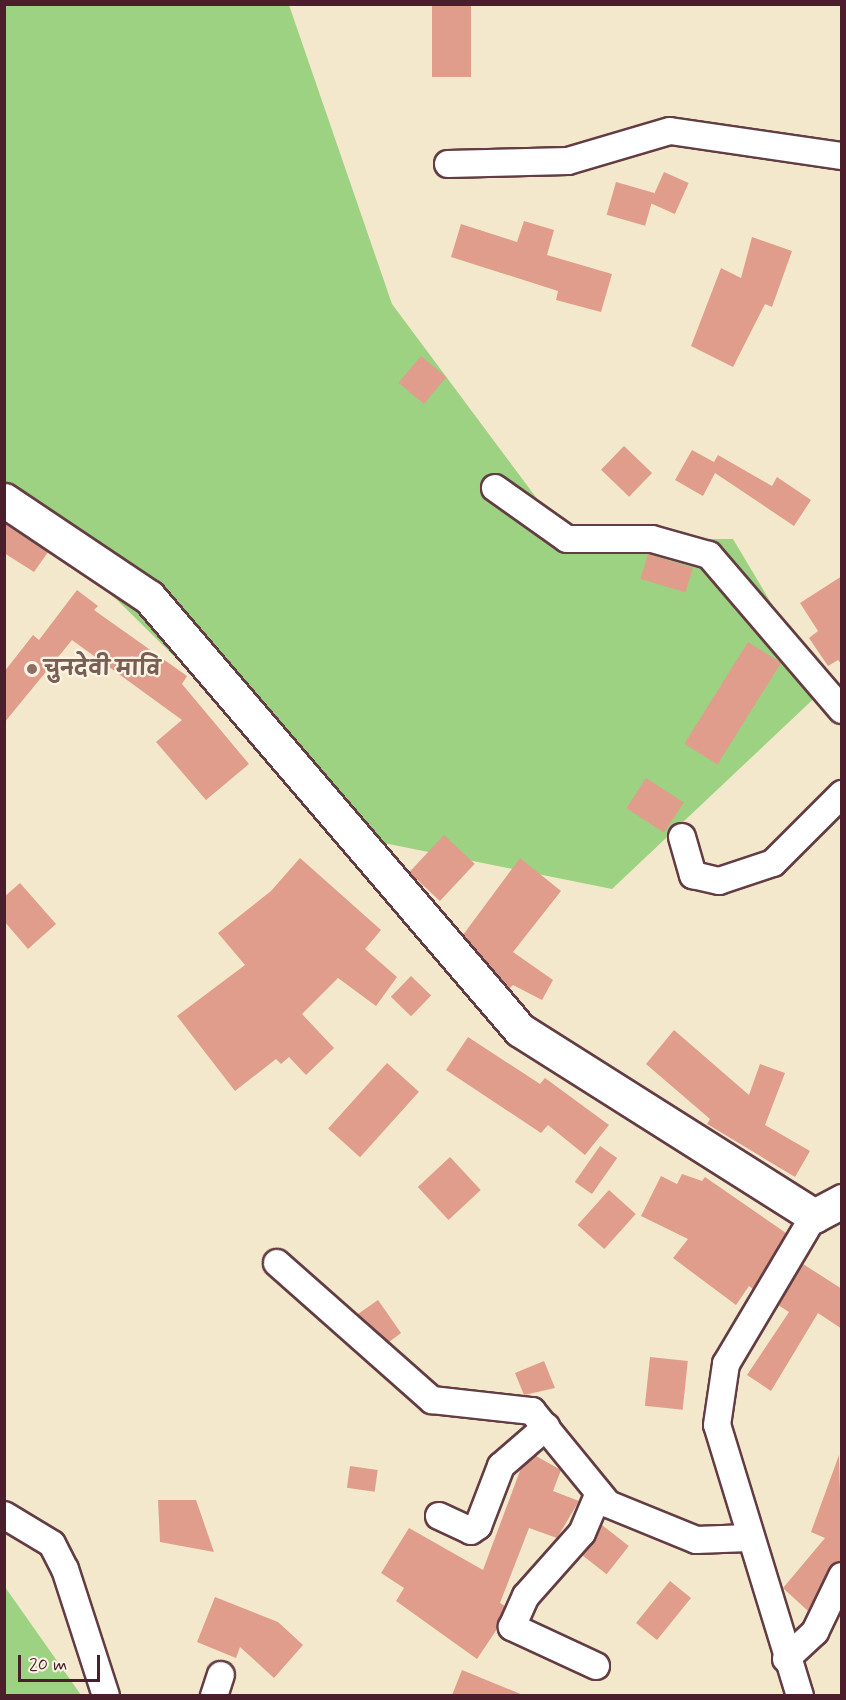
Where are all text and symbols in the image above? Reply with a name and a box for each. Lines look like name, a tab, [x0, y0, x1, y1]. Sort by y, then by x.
place label: चुनदेवी मावि	[44, 656, 160, 682]
marker: चुनदेवी मावि	[25, 662, 39, 676]
scale bar	[21, 1643, 104, 1681]
text: 20 m	[29, 1653, 67, 1677]

